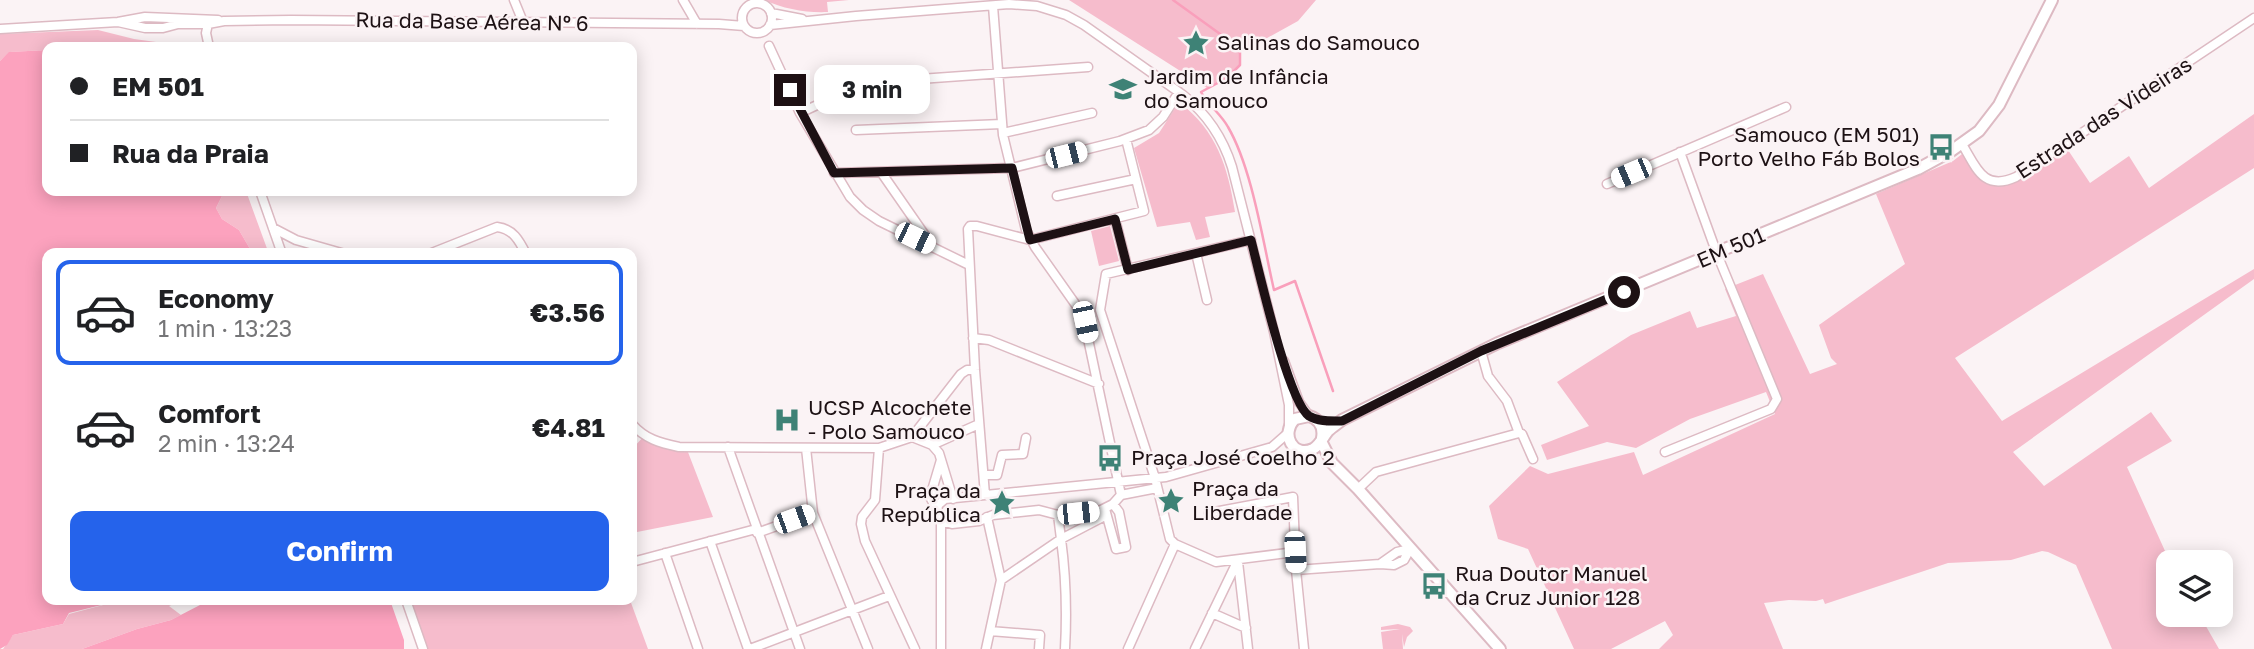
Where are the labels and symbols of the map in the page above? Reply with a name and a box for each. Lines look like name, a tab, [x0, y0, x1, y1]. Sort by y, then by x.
street label: Rua da Base Aérea Nº 6	[355, 6, 589, 36]
place icon: Salinas do Samouco	[1181, 28, 1211, 58]
place label: Salinas do Samouco	[1217, 29, 1420, 55]
street label: Estrada das Videiras	[2011, 50, 2196, 184]
place label: Jardim de Infância do Samouco	[1144, 63, 1329, 113]
callout: 3 min	[814, 66, 930, 114]
route end	[774, 74, 806, 106]
school or university icon: Jardim de Infância do Samouco	[1108, 74, 1138, 104]
place label: Samouco (EM 501) Porto Velho Fáb Bolos	[1698, 121, 1920, 171]
bus stop icon: Samouco (EM 501) Porto Velho Fáb Bolos	[1926, 132, 1956, 162]
car	[1044, 140, 1089, 170]
car	[1608, 155, 1655, 191]
car	[892, 219, 939, 257]
street label: EM 501	[1693, 221, 1769, 273]
route start	[1608, 276, 1640, 308]
car	[1071, 299, 1100, 345]
place label: UCSP Alcochete - Polo Samouco	[808, 394, 971, 444]
hospital icon: UCSP Alcochete - Polo Samouco	[772, 405, 802, 435]
bus stop icon: Praça José Coelho 2	[1095, 443, 1125, 473]
place label: Praça José Coelho 2	[1131, 444, 1335, 470]
place label: Praça da Liberdade	[1192, 475, 1293, 525]
place label: Praça da República	[881, 477, 981, 527]
place icon: Praça da Liberdade	[1156, 486, 1186, 516]
place icon: Praça da República	[987, 488, 1017, 518]
car	[1057, 500, 1100, 526]
car	[771, 502, 818, 536]
car	[1284, 530, 1307, 574]
place label: Rua Doutor Manuel da Cruz Junior 128	[1455, 560, 1648, 610]
bus stop icon: Rua Doutor Manuel da Cruz Junior 128	[1419, 571, 1449, 601]

